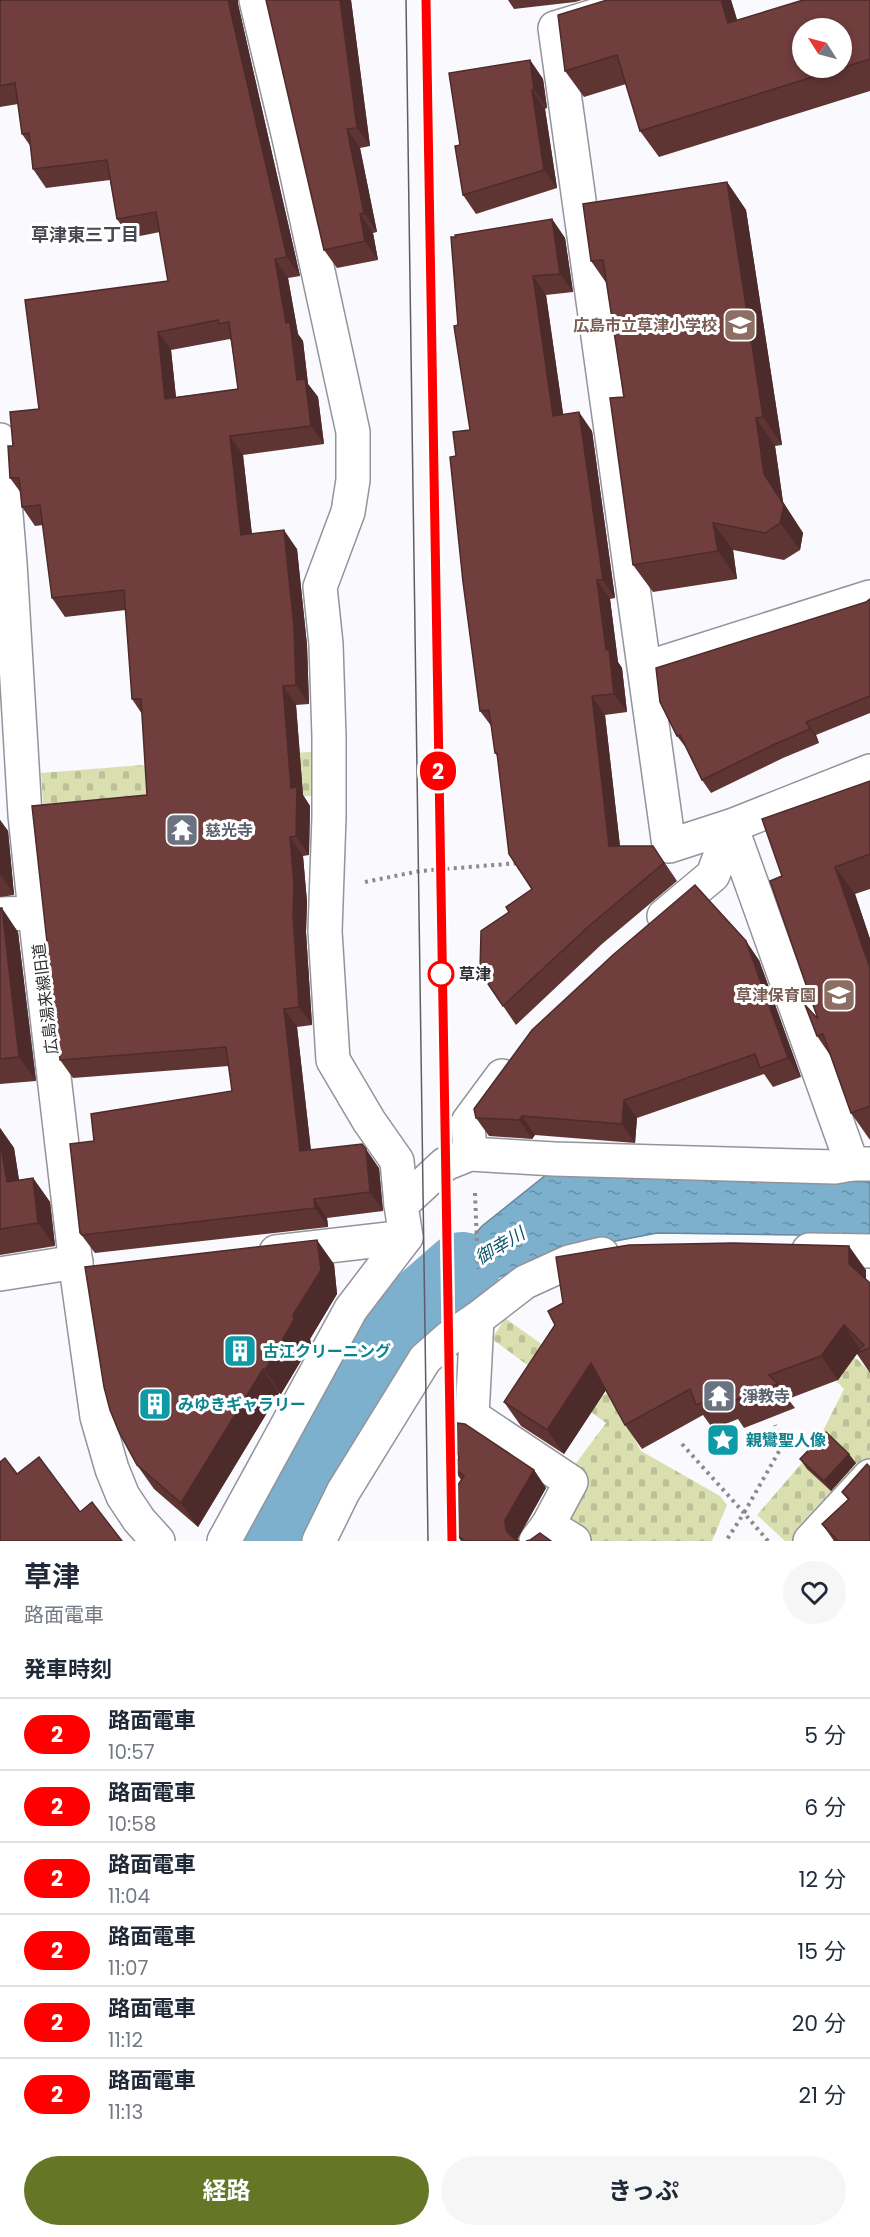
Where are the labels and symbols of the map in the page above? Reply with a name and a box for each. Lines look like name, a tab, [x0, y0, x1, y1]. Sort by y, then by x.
north arrow	[792, 18, 852, 78]
district label: 草津東三丁目	[31, 222, 139, 247]
school or university icon: 広島市立草津小学校	[722, 307, 758, 343]
place label: 広島市立草津小学校	[573, 314, 717, 337]
line badge: 2	[418, 752, 458, 790]
temple icon: 慈光寺	[164, 812, 200, 848]
place label: 慈光寺	[205, 819, 253, 842]
street label: 広島湯来線旧道	[27, 942, 64, 1056]
marker: 草津	[428, 961, 454, 987]
place label: 草津	[459, 963, 491, 986]
school or university icon: 草津保育園	[821, 977, 857, 1013]
place label: 草津保育園	[736, 984, 816, 1007]
water label: 御幸川	[470, 1220, 531, 1270]
building icon: 古江クリーニング	[222, 1333, 258, 1369]
place label: 古江クリーニング	[263, 1340, 391, 1363]
temple icon: 淨教寺	[701, 1378, 737, 1414]
place label: 淨教寺	[742, 1385, 790, 1408]
building icon: みゆきギャラリー	[137, 1386, 173, 1422]
place label: みゆきギャラリー	[178, 1393, 306, 1416]
place icon: 親鸞聖人像	[705, 1422, 741, 1458]
place label: 親鸞聖人像	[746, 1429, 826, 1452]

